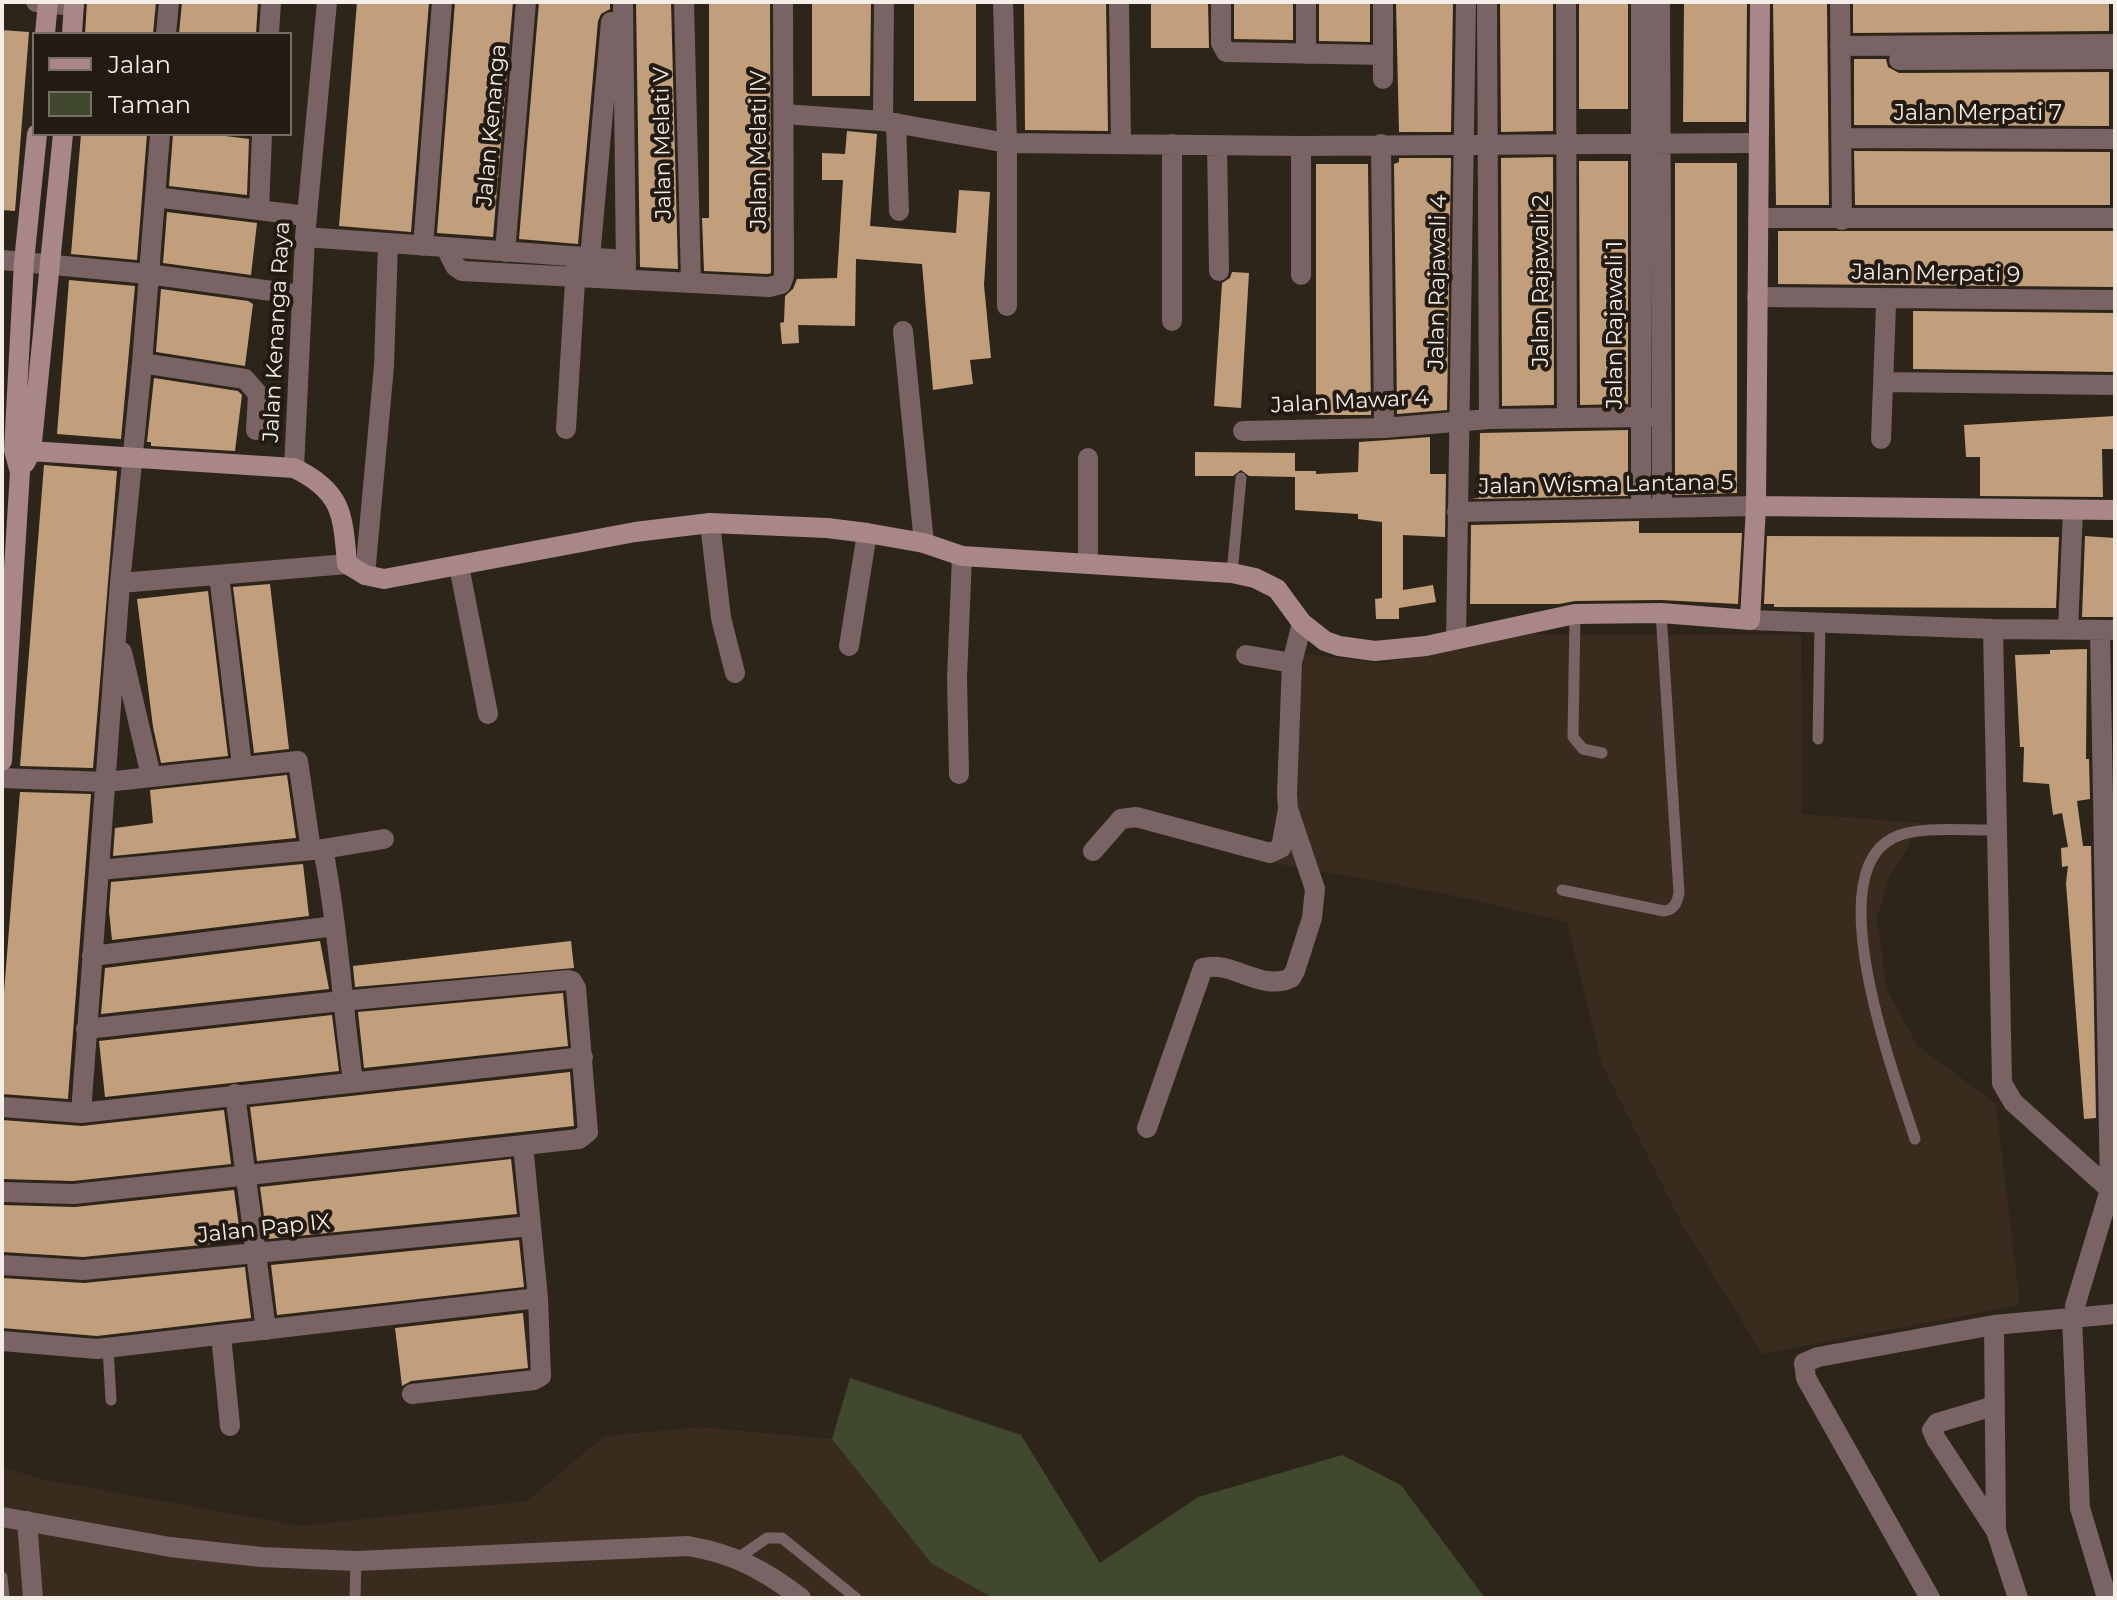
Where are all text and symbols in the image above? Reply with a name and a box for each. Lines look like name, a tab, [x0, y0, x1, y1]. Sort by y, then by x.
legend	[32, 32, 292, 136]
street label: Jalan Kenanga	[472, 43, 512, 207]
text: Jalan	[108, 50, 171, 79]
street label: Jalan Melati V	[648, 66, 678, 220]
street label: Jalan Melati IV	[747, 70, 773, 230]
text: Taman	[108, 90, 191, 119]
street label: Jalan Merpati 7	[1894, 101, 2062, 127]
street label: Jalan Rajawali 4	[1423, 194, 1453, 370]
street label: Jalan Rajawali 2	[1529, 194, 1555, 368]
street label: Jalan Kenanga Raya	[258, 221, 296, 443]
street label: Jalan Rajawali 1	[1603, 241, 1629, 409]
street label: Jalan Merpati 9	[1852, 259, 2020, 289]
street label: Jalan Mawar 4	[1270, 385, 1430, 419]
street label: Jalan Wisma Lantana 5	[1478, 470, 1734, 500]
street label: Jalan Pap IX	[196, 1209, 332, 1249]

